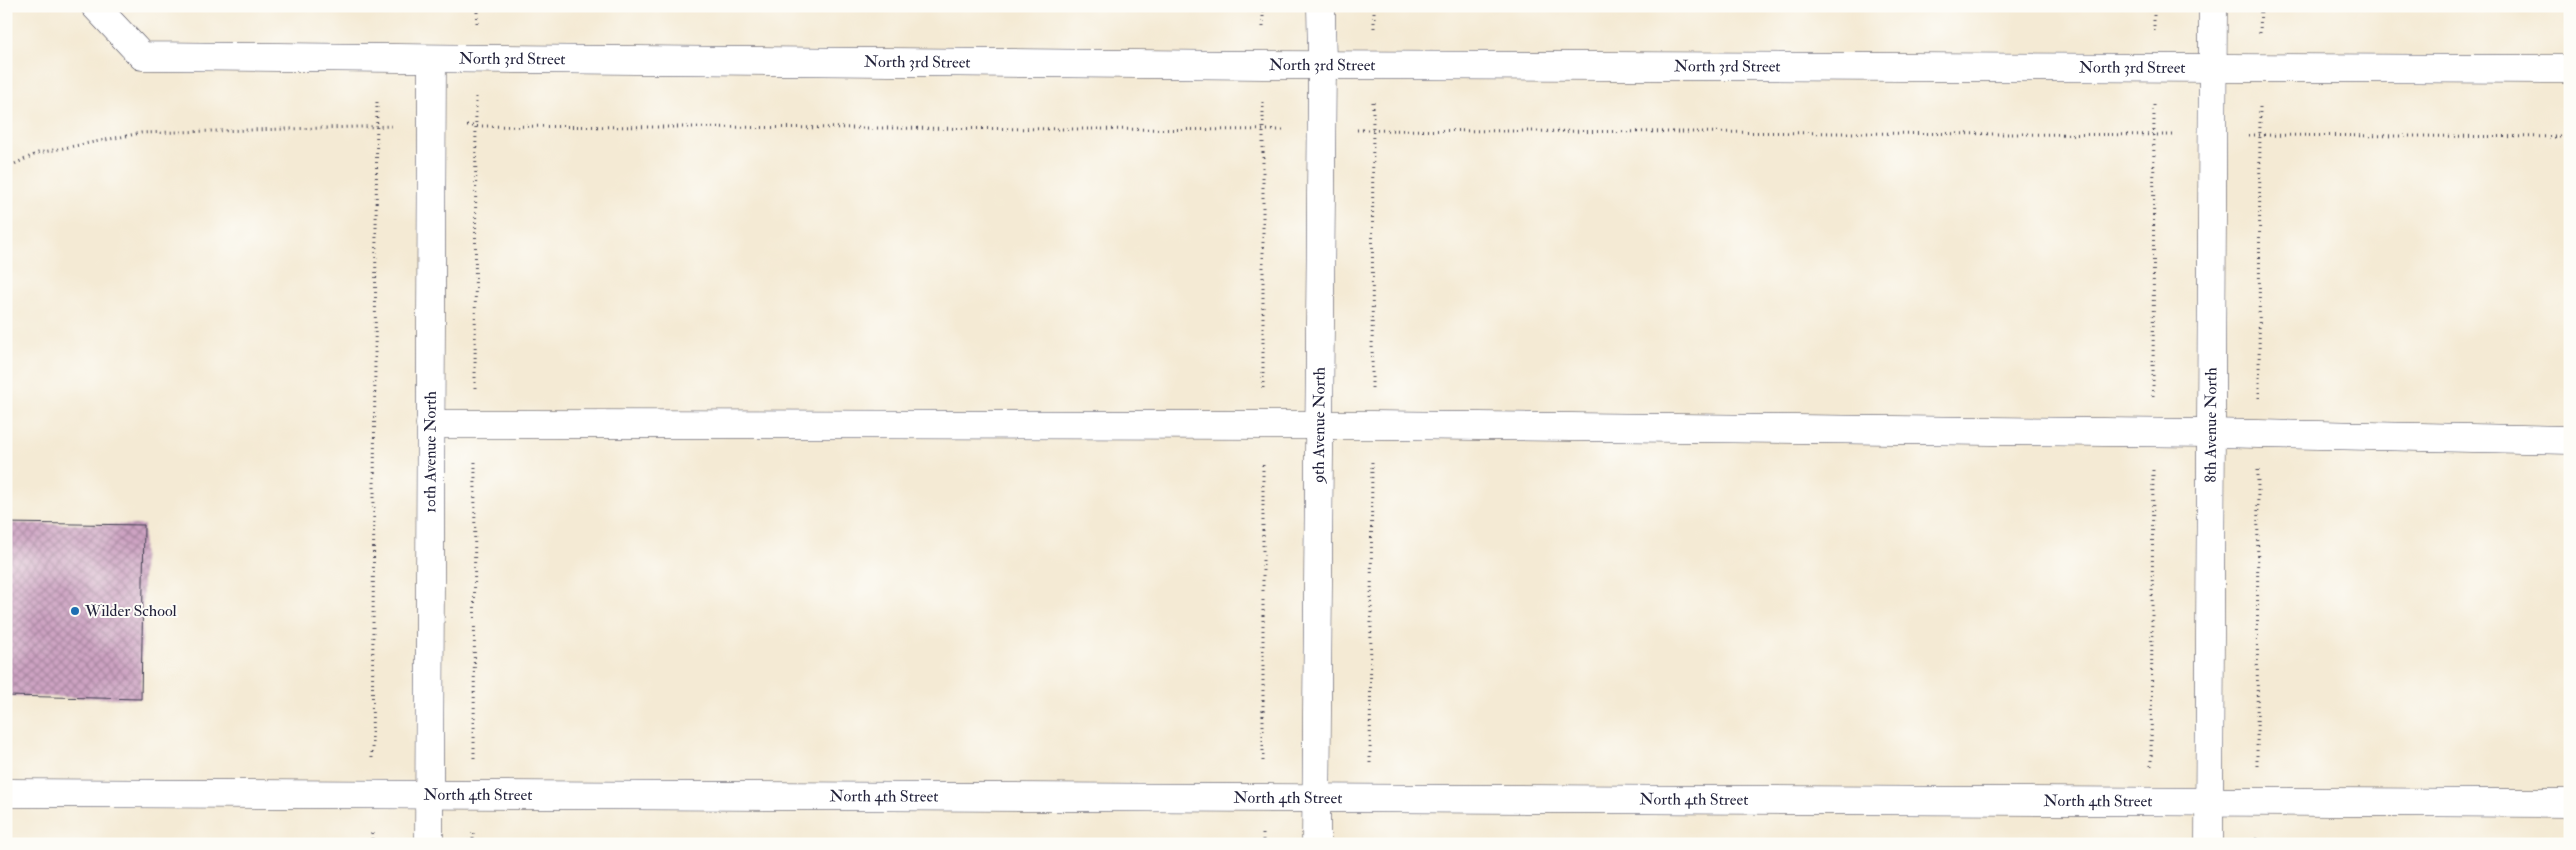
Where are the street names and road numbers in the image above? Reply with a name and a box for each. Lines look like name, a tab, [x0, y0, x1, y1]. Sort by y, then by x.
street label: North 3rd Street	[459, 49, 566, 69]
street label: North 3rd Street	[864, 52, 971, 73]
street label: North 3rd Street	[1269, 55, 1376, 75]
street label: North 3rd Street	[1674, 56, 1781, 77]
street label: North 3rd Street	[2079, 57, 2186, 78]
street label: 9th Avenue North	[1309, 366, 1330, 484]
street label: 8th Avenue North	[2201, 367, 2221, 483]
street label: 10th Avenue North	[420, 390, 441, 513]
street label: North 4th Street	[424, 785, 532, 805]
street label: North 4th Street	[830, 786, 938, 807]
street label: North 4th Street	[1234, 788, 1342, 808]
street label: North 4th Street	[1640, 789, 1748, 810]
street label: North 4th Street	[2044, 791, 2152, 811]

